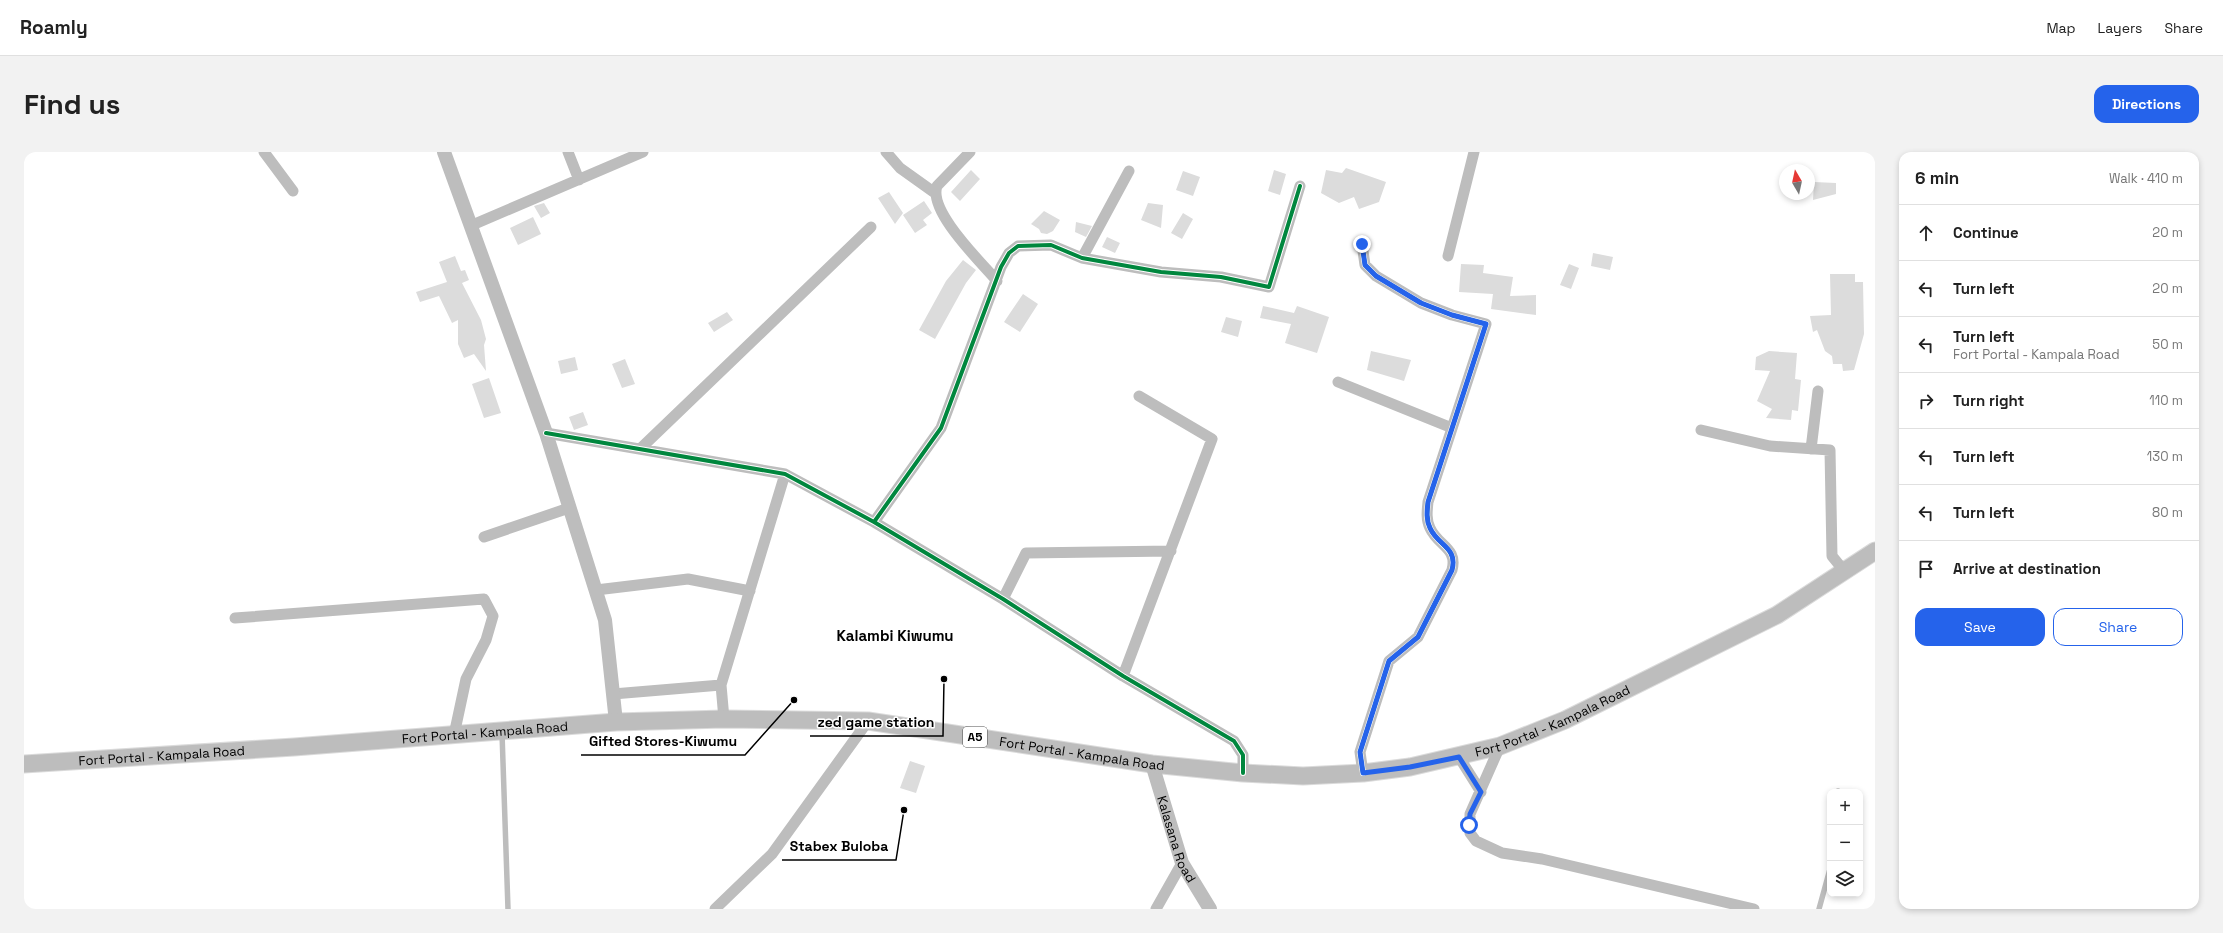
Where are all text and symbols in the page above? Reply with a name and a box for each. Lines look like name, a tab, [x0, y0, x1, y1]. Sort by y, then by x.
text: Roamly	[20, 15, 88, 40]
text: Map	[2046, 19, 2076, 37]
text: Layers	[2098, 19, 2142, 37]
text: Share	[2164, 19, 2203, 37]
button: Directions	[2094, 85, 2199, 123]
text: Find us	[24, 86, 121, 122]
north arrow	[1779, 164, 1815, 200]
text: 6 min	[1915, 167, 1959, 189]
text: Walk · 410 m	[2109, 170, 2183, 187]
icon: ahead	[1915, 222, 1937, 244]
text: Continue	[1953, 223, 2019, 242]
text: 20 m	[2152, 224, 2183, 241]
route end	[1353, 235, 1371, 253]
icon: left	[1915, 278, 1937, 300]
text: Turn left	[1953, 279, 2015, 298]
text: 20 m	[2152, 280, 2183, 297]
text: Turn left	[1953, 327, 2015, 346]
icon: left	[1915, 334, 1937, 356]
text: 50 m	[2152, 336, 2183, 353]
text: Fort Portal - Kampala Road	[1953, 346, 2120, 363]
icon: right	[1915, 390, 1937, 412]
text: Turn right	[1953, 391, 2024, 410]
text: 110 m	[2149, 392, 2183, 409]
icon: left	[1915, 446, 1937, 468]
text: Turn left	[1953, 447, 2015, 466]
text: 130 m	[2147, 448, 2183, 465]
icon: left	[1915, 502, 1937, 524]
text: Turn left	[1953, 503, 2015, 522]
text: 80 m	[2152, 504, 2183, 521]
icon: arrive	[1915, 558, 1937, 580]
text: Arrive at destination	[1953, 559, 2101, 578]
button: Save	[1915, 608, 2045, 646]
button: Share	[2053, 608, 2183, 646]
district label: Kalambi Kiwumu	[836, 626, 954, 645]
street label: Fort Portal - Kampala Road	[1473, 681, 1633, 761]
callout: zed game station	[810, 710, 943, 736]
text: zed game station	[818, 713, 934, 731]
street label: Fort Portal - Kampala Road	[401, 718, 569, 748]
road number: A5	[963, 727, 987, 747]
callout: Gifted Stores-Kiwumu	[581, 729, 745, 755]
text: Gifted Stores-Kiwumu	[589, 732, 737, 750]
street label: Fort Portal - Kampala Road	[998, 733, 1165, 774]
street label: Fort Portal - Kampala Road	[78, 742, 245, 770]
map controls	[1827, 789, 1863, 897]
button: +	[1827, 789, 1863, 825]
street label: Kalasana Road	[1153, 794, 1200, 886]
route start	[1460, 816, 1478, 834]
button: −	[1827, 825, 1863, 861]
callout: Stabex Buloba	[782, 834, 896, 860]
text: Stabex Buloba	[790, 837, 888, 855]
button: layers	[1827, 861, 1863, 897]

